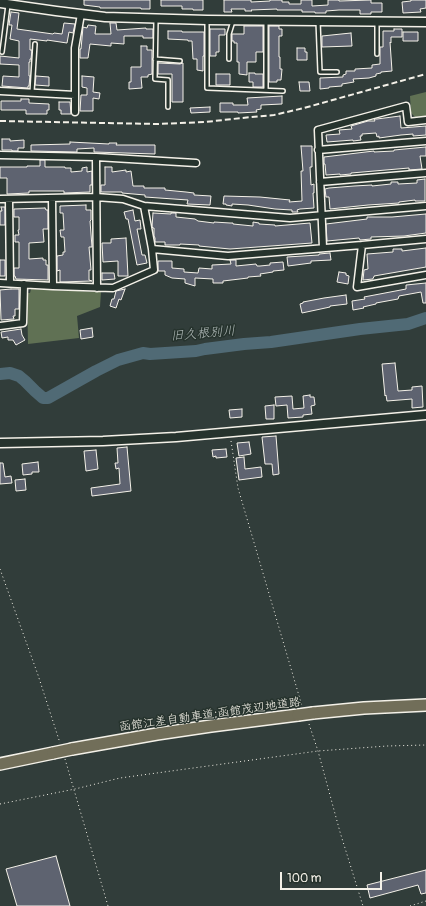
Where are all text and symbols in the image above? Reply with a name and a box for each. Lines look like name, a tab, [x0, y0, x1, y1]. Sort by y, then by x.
water label: 旧久根別川	[170, 323, 236, 345]
street label: 函館江差自動車道;函館茂辺地道路	[118, 695, 302, 735]
scale bar	[282, 864, 384, 890]
text: 100 m	[287, 871, 321, 886]

